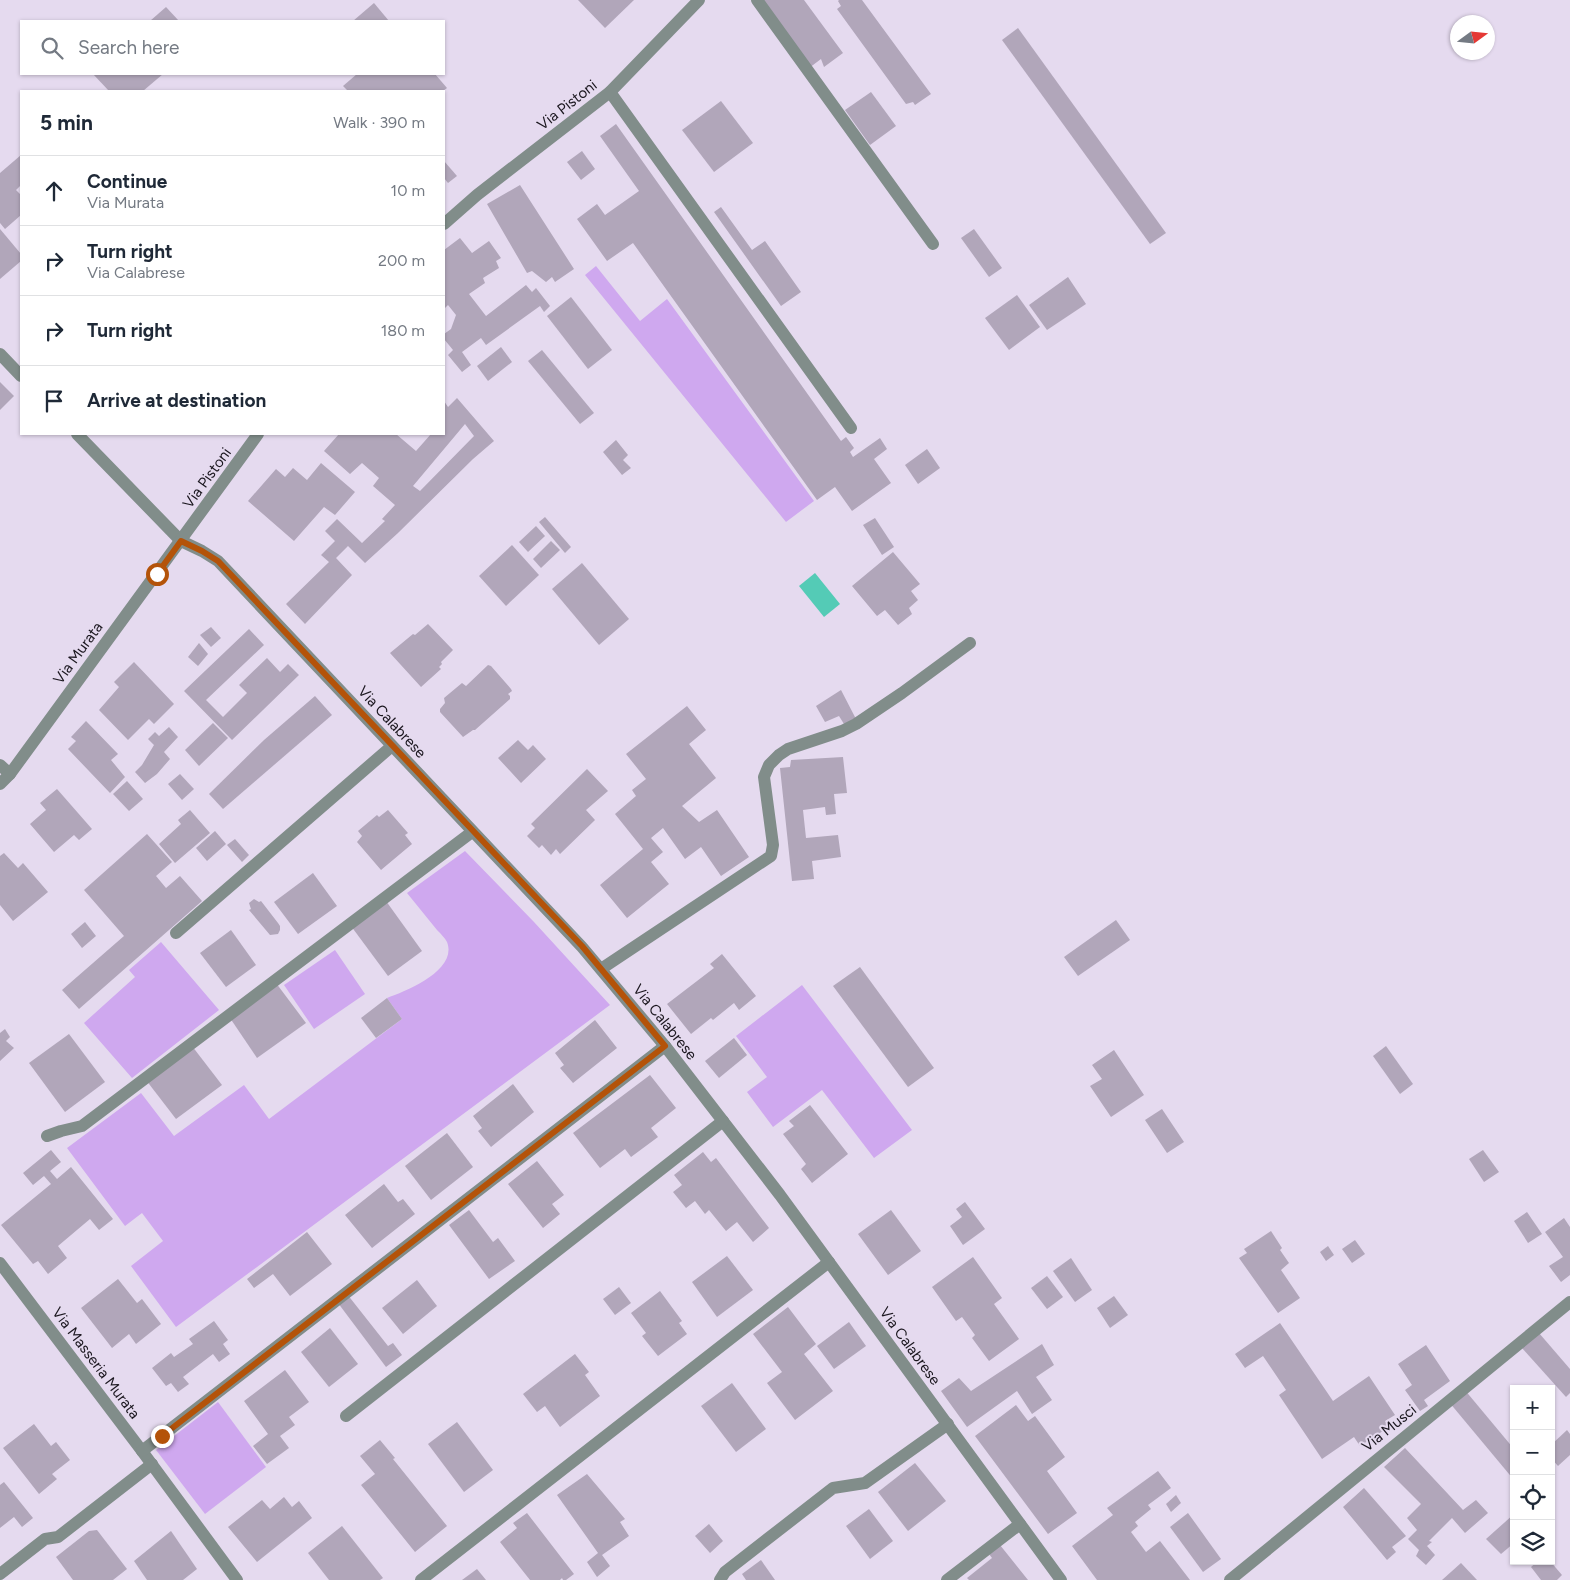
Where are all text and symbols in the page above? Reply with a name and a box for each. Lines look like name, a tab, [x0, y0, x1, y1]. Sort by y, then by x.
north arrow	[1450, 15, 1495, 60]
search box	[20, 20, 445, 75]
icon: search	[38, 34, 66, 62]
text: Search here	[78, 36, 180, 59]
street label: Via Pistoni	[534, 76, 600, 134]
text: 5 min	[40, 110, 93, 135]
text: Walk · 390 m	[333, 113, 425, 132]
text: Continue	[87, 170, 167, 193]
icon: ahead	[40, 177, 68, 205]
text: 10 m	[391, 181, 425, 200]
text: Via Murata	[87, 193, 164, 212]
text: Turn right	[87, 240, 173, 263]
icon: right	[40, 247, 68, 275]
text: 200 m	[378, 251, 425, 270]
text: Via Calabrese	[87, 263, 185, 282]
icon: right	[40, 317, 68, 345]
text: Turn right	[87, 319, 173, 342]
text: 180 m	[381, 321, 425, 340]
icon: arrive	[40, 387, 68, 415]
text: Arrive at destination	[87, 389, 266, 412]
street label: Via Pistoni	[179, 444, 235, 512]
route start	[146, 563, 169, 586]
street label: Via Murata	[49, 618, 107, 688]
street label: Via Calabrese	[354, 682, 430, 762]
street label: Via Calabrese	[629, 981, 701, 1063]
street label: Via Masseria Murata	[48, 1304, 144, 1422]
street label: Via Calabrese	[876, 1304, 944, 1388]
map controls	[1510, 1385, 1555, 1565]
button: +	[1510, 1385, 1555, 1430]
street label: Via Musci	[1358, 1401, 1420, 1455]
route end	[151, 1425, 174, 1448]
button: −	[1510, 1430, 1555, 1475]
button: locate	[1510, 1475, 1555, 1520]
button: layers	[1510, 1520, 1555, 1565]

